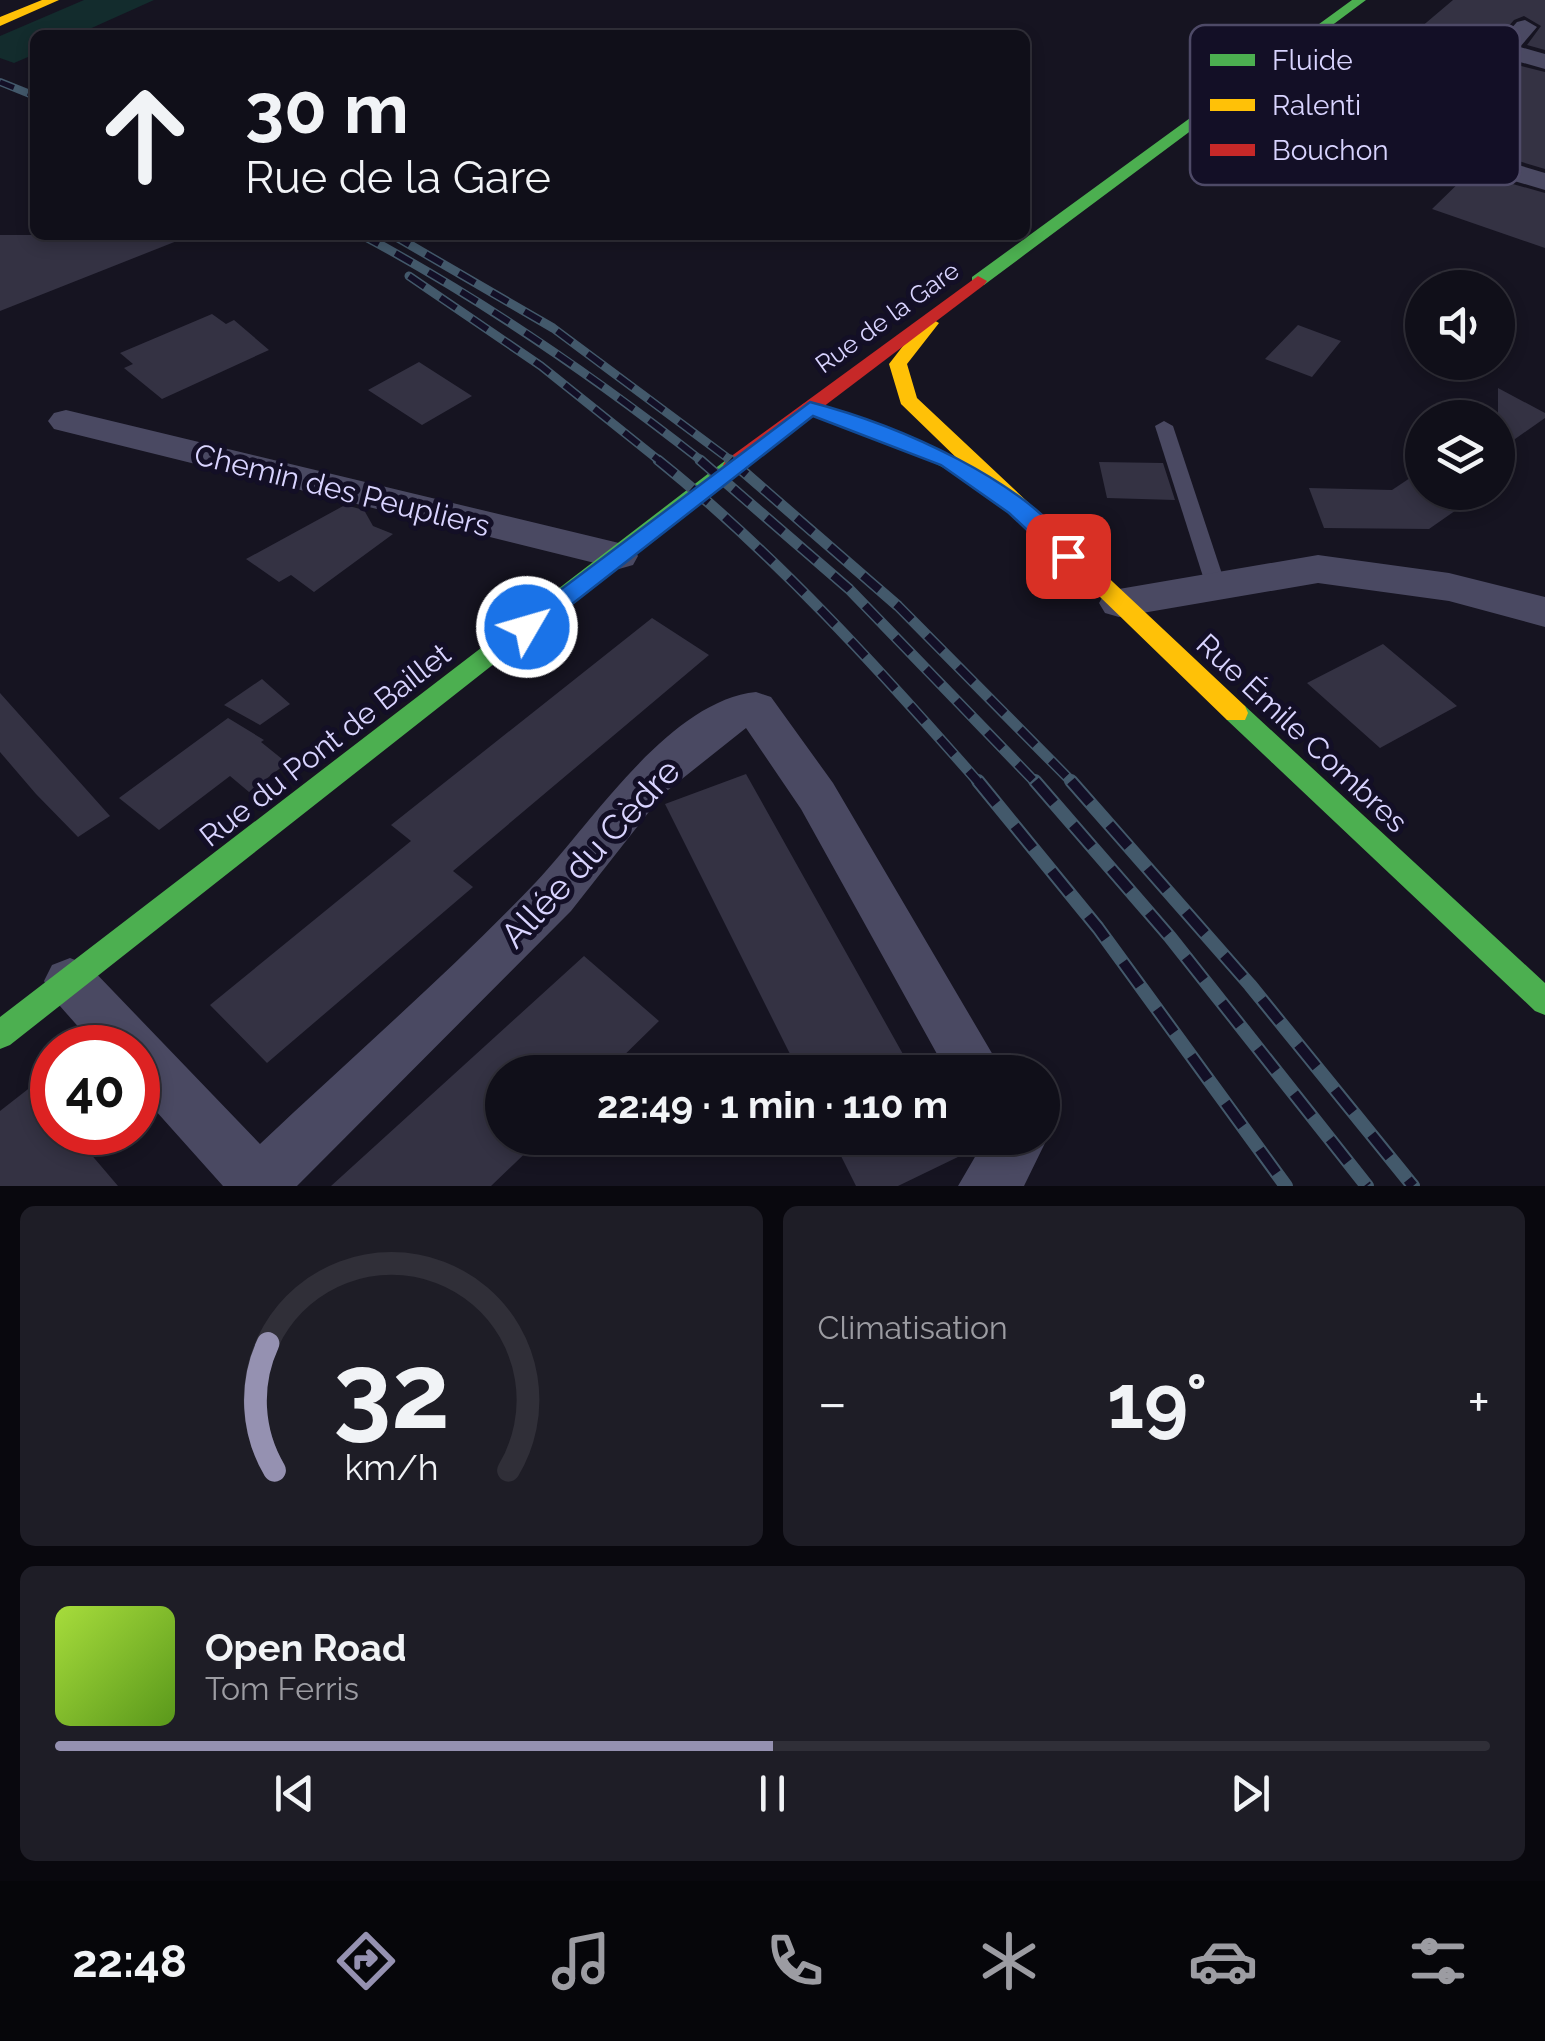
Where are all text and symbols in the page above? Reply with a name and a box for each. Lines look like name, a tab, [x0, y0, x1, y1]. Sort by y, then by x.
legend	[1190, 25, 1520, 185]
text: Fluide	[1272, 44, 1353, 77]
text: 30 m	[245, 67, 409, 149]
icon: ahead	[80, 70, 210, 200]
text: Ralenti	[1272, 89, 1361, 122]
text: Bouchon	[1272, 134, 1389, 167]
text: Rue de la Gare	[245, 151, 551, 204]
street label: Rue de la Gare	[809, 255, 965, 379]
map controls	[1405, 270, 1515, 510]
button: sound	[1405, 270, 1515, 380]
button: layers	[1405, 400, 1515, 510]
street label: Chemin des Peupliers	[191, 436, 493, 544]
pin	[1026, 514, 1111, 599]
icon: arrive	[1041, 529, 1096, 584]
position arrow	[475, 575, 579, 679]
street label: Rue Émile Combres	[1190, 627, 1414, 839]
street label: Rue du Pont de Baillet	[193, 636, 457, 854]
street label: Allée du Cèdre	[492, 750, 688, 956]
speed limit sign: 40	[30, 1025, 160, 1155]
text: 22:49 · 1 min · 110 m	[597, 1082, 948, 1127]
text: Climatisation	[818, 1309, 1008, 1346]
text: 32	[333, 1330, 450, 1452]
text: 19°	[1107, 1357, 1207, 1446]
text: −	[818, 1370, 847, 1435]
text: +	[1467, 1370, 1490, 1435]
text: km/h	[344, 1446, 438, 1488]
text: Open Road	[205, 1625, 406, 1670]
text: Tom Ferris	[205, 1670, 359, 1707]
icon: previous	[267, 1766, 322, 1821]
icon: pause	[745, 1766, 800, 1821]
icon: next	[1223, 1766, 1278, 1821]
icon: directions	[331, 1926, 401, 1996]
icon: music	[546, 1926, 616, 1996]
icon: phone	[760, 1926, 830, 1996]
icon: climate	[974, 1926, 1044, 1996]
icon: car	[1188, 1926, 1258, 1996]
icon: filters	[1403, 1926, 1473, 1996]
text: 22:48	[72, 1935, 187, 1988]

